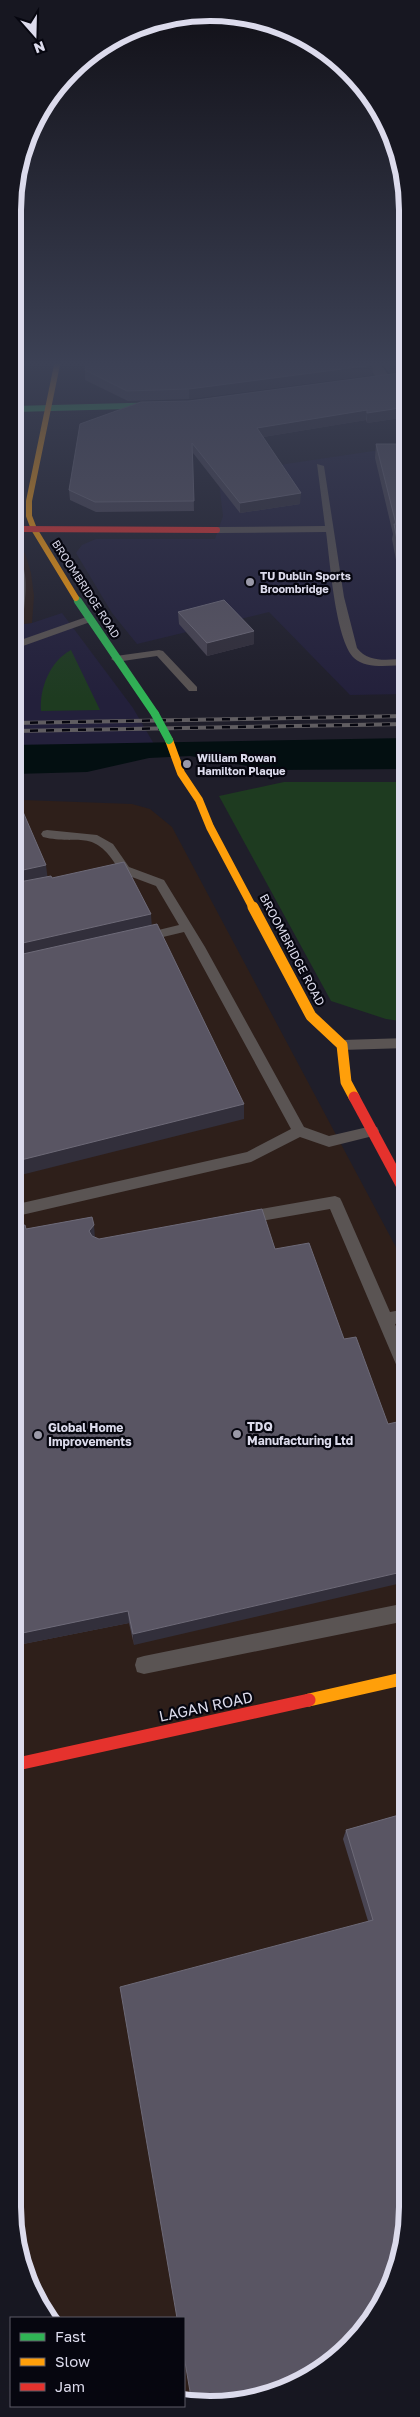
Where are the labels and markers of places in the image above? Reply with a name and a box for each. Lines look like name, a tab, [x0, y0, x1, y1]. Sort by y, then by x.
place label: TU Dublin Sports Broombridge	[260, 569, 351, 595]
marker: TU Dublin Sports Broombridge	[244, 576, 256, 588]
place label: William Rowan Hamilton Plaque	[197, 751, 286, 777]
marker: William Rowan Hamilton Plaque	[181, 758, 193, 770]
place label: TDQ Manufacturing Ltd	[247, 1419, 353, 1448]
place label: Global Home Improvements	[48, 1420, 132, 1449]
marker: TDQ Manufacturing Ltd	[231, 1428, 243, 1440]
marker: Global Home Improvements	[32, 1429, 44, 1441]

